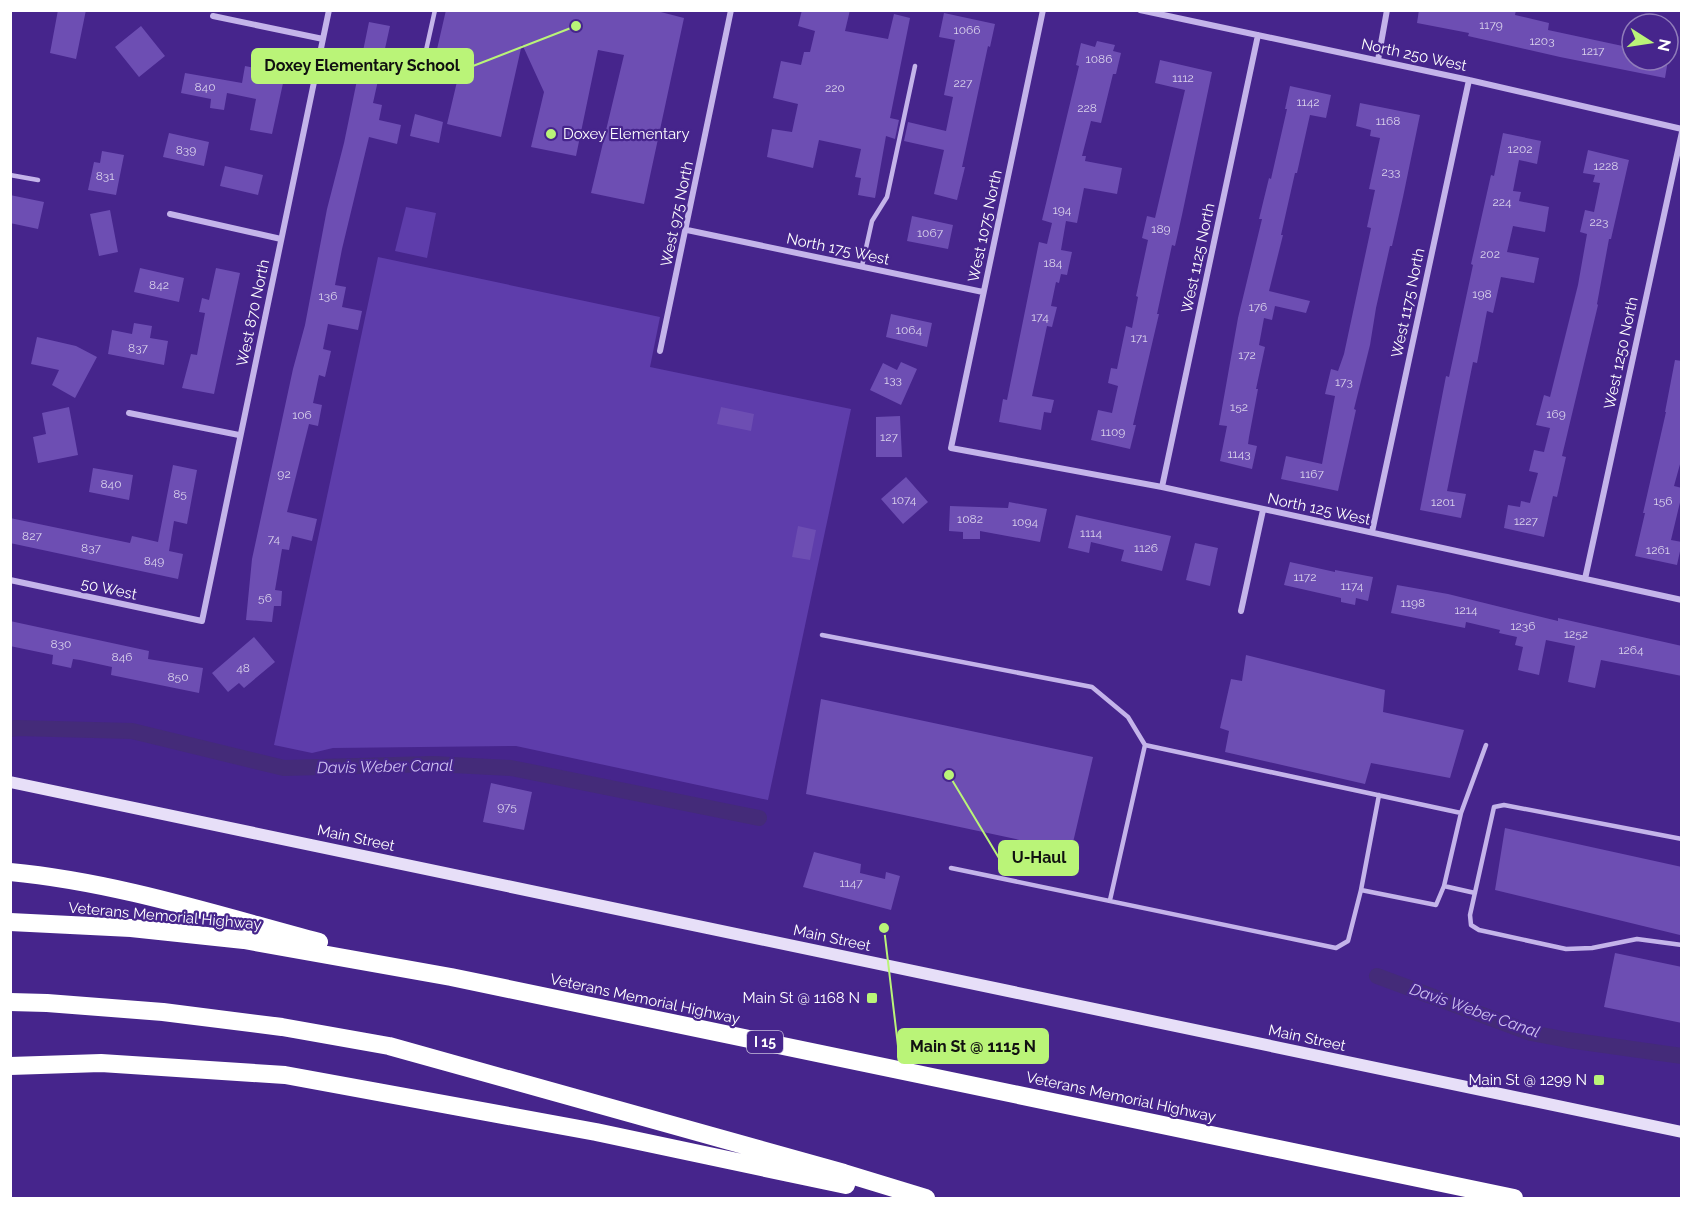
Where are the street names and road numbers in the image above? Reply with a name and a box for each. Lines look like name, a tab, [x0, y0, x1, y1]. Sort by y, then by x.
street label: North 250 West	[1360, 35, 1468, 75]
street label: West 975 North	[657, 160, 697, 268]
street label: West 1075 North	[964, 168, 1006, 284]
street label: West 1125 North	[1178, 202, 1218, 314]
street label: North 175 West	[785, 229, 891, 269]
street label: West 1175 North	[1388, 247, 1428, 359]
street label: West 870 North	[233, 258, 273, 368]
street label: West 1250 North	[1600, 295, 1642, 411]
street label: North 125 West	[1266, 489, 1372, 529]
street label: 50 West	[80, 574, 138, 604]
street label: Main Street	[316, 821, 396, 855]
street label: Veterans Memorial Highway	[68, 899, 262, 933]
street label: Main Street	[792, 921, 872, 955]
street label: Veterans Memorial Highway	[548, 970, 742, 1028]
street label: Main Street	[1267, 1021, 1347, 1055]
road number: I 15	[747, 1031, 783, 1053]
street label: Veterans Memorial Highway	[1024, 1068, 1218, 1126]

